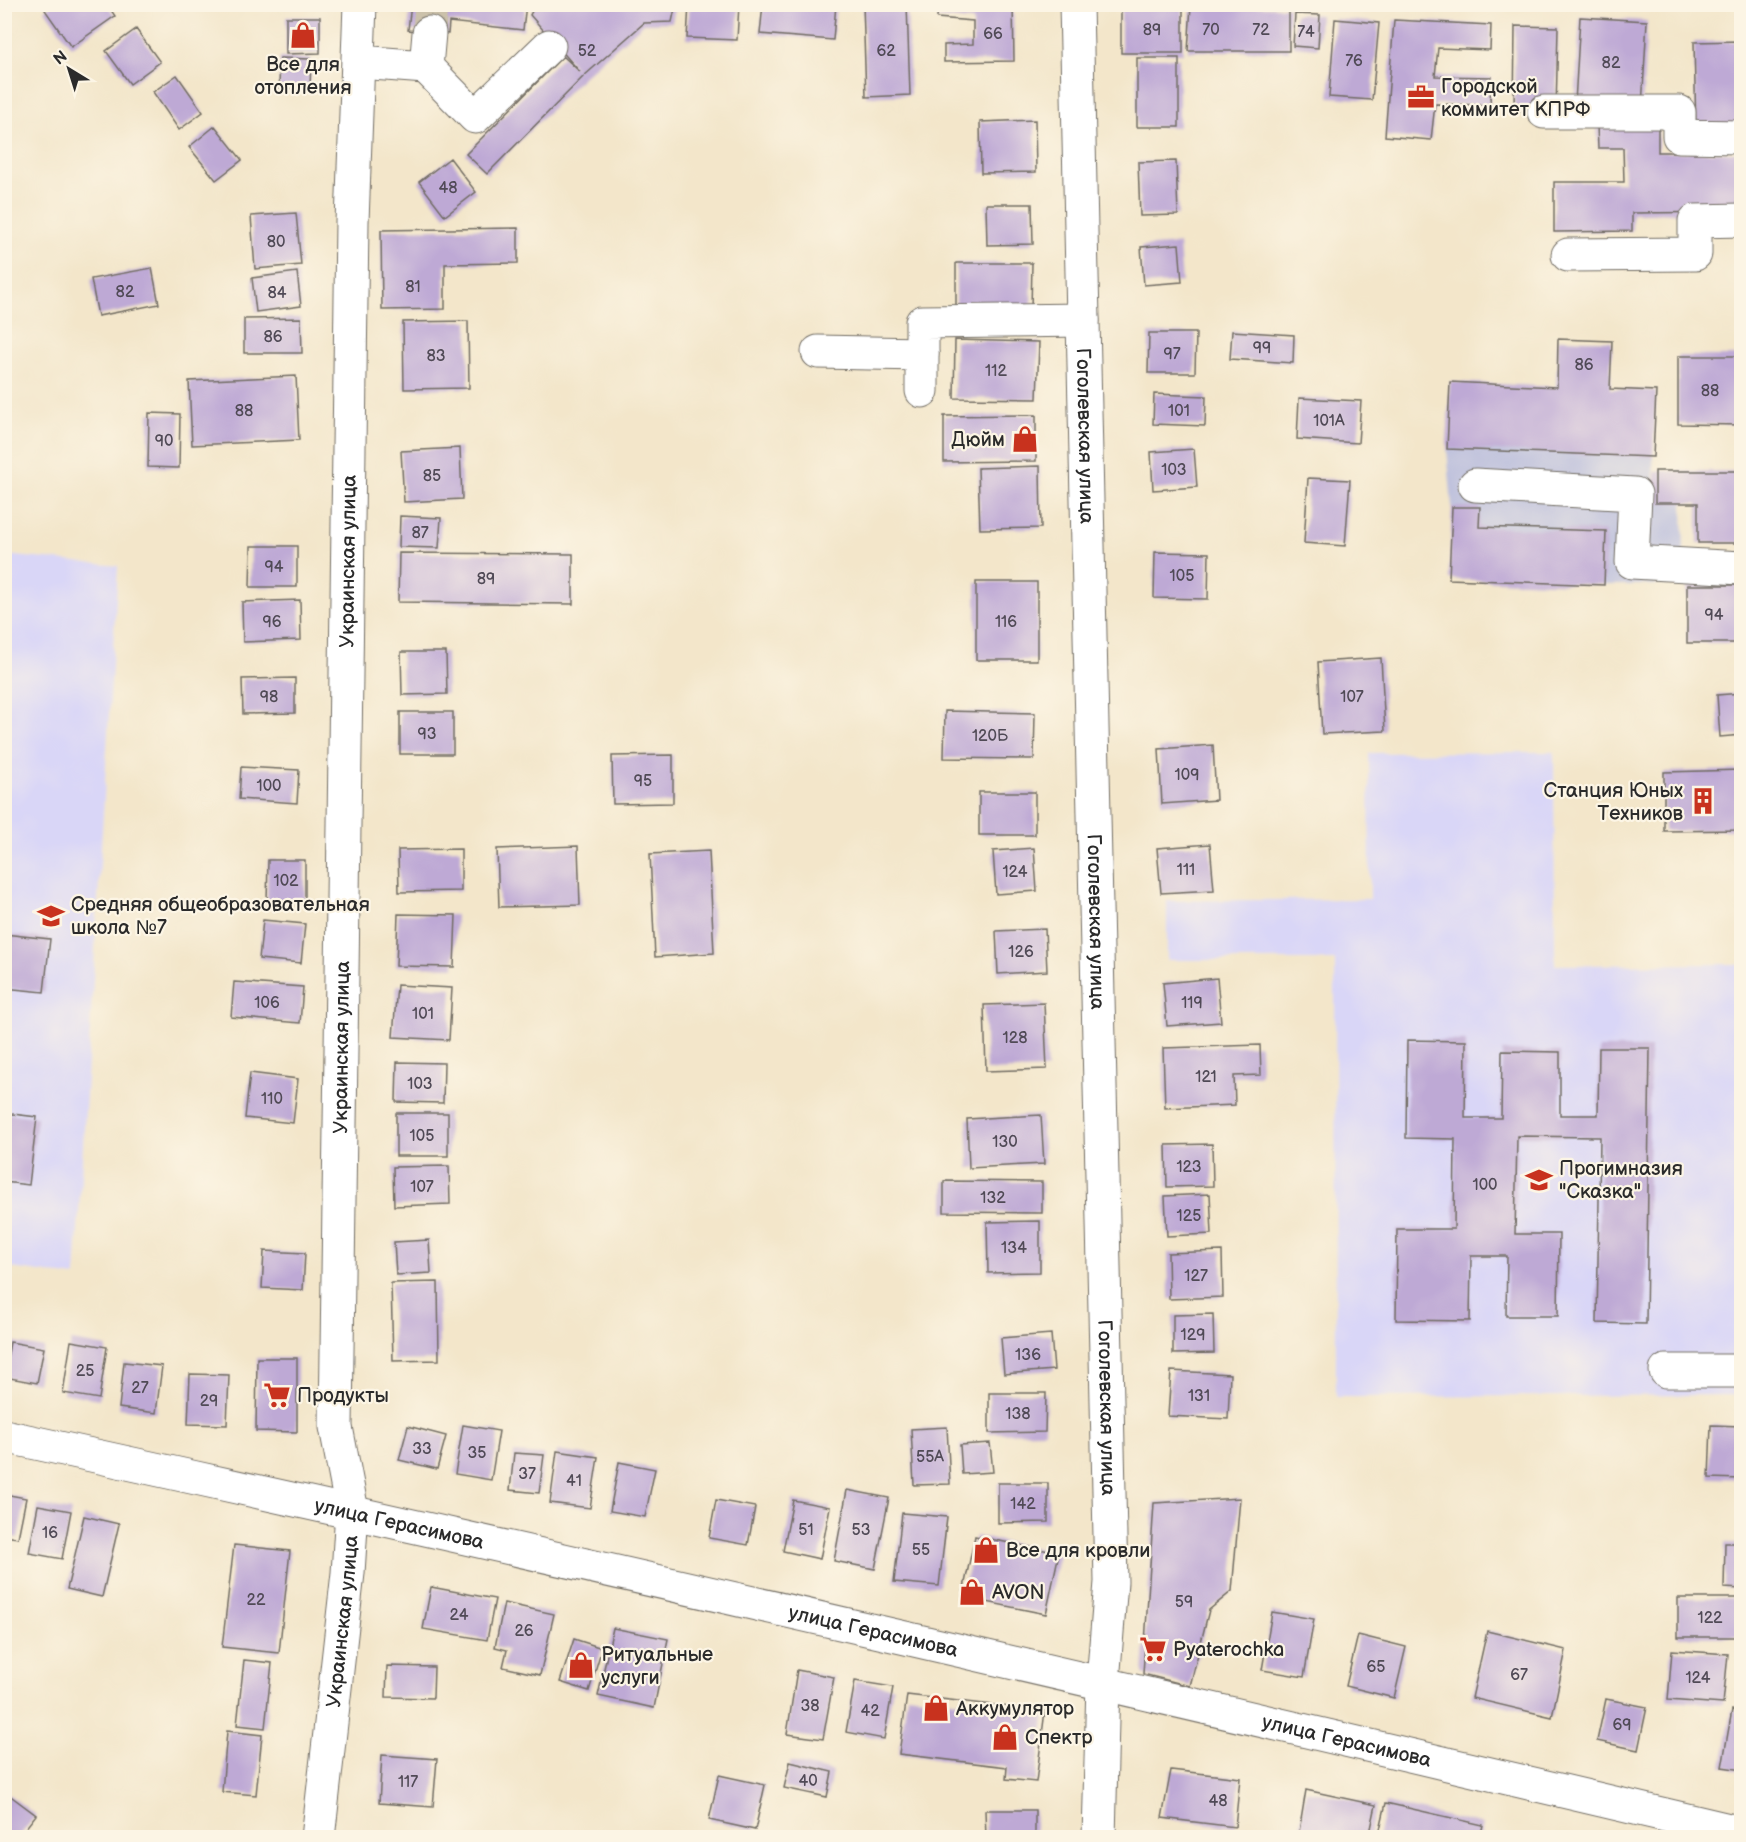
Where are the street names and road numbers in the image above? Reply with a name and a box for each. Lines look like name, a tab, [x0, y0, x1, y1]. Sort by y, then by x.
street label: Гоголевская улица	[1071, 348, 1099, 524]
street label: Украинская улица	[335, 475, 362, 648]
street label: Гоголевская улица	[1081, 834, 1109, 1010]
street label: Украинская улица	[329, 960, 355, 1134]
street label: Гоголевская улица	[1092, 1319, 1120, 1496]
street label: улица Герасимова	[312, 1494, 487, 1555]
street label: Украинская улица	[322, 1534, 363, 1709]
street label: улица Герасимова	[786, 1601, 960, 1663]
street label: улица Герасимова	[1260, 1710, 1434, 1773]

